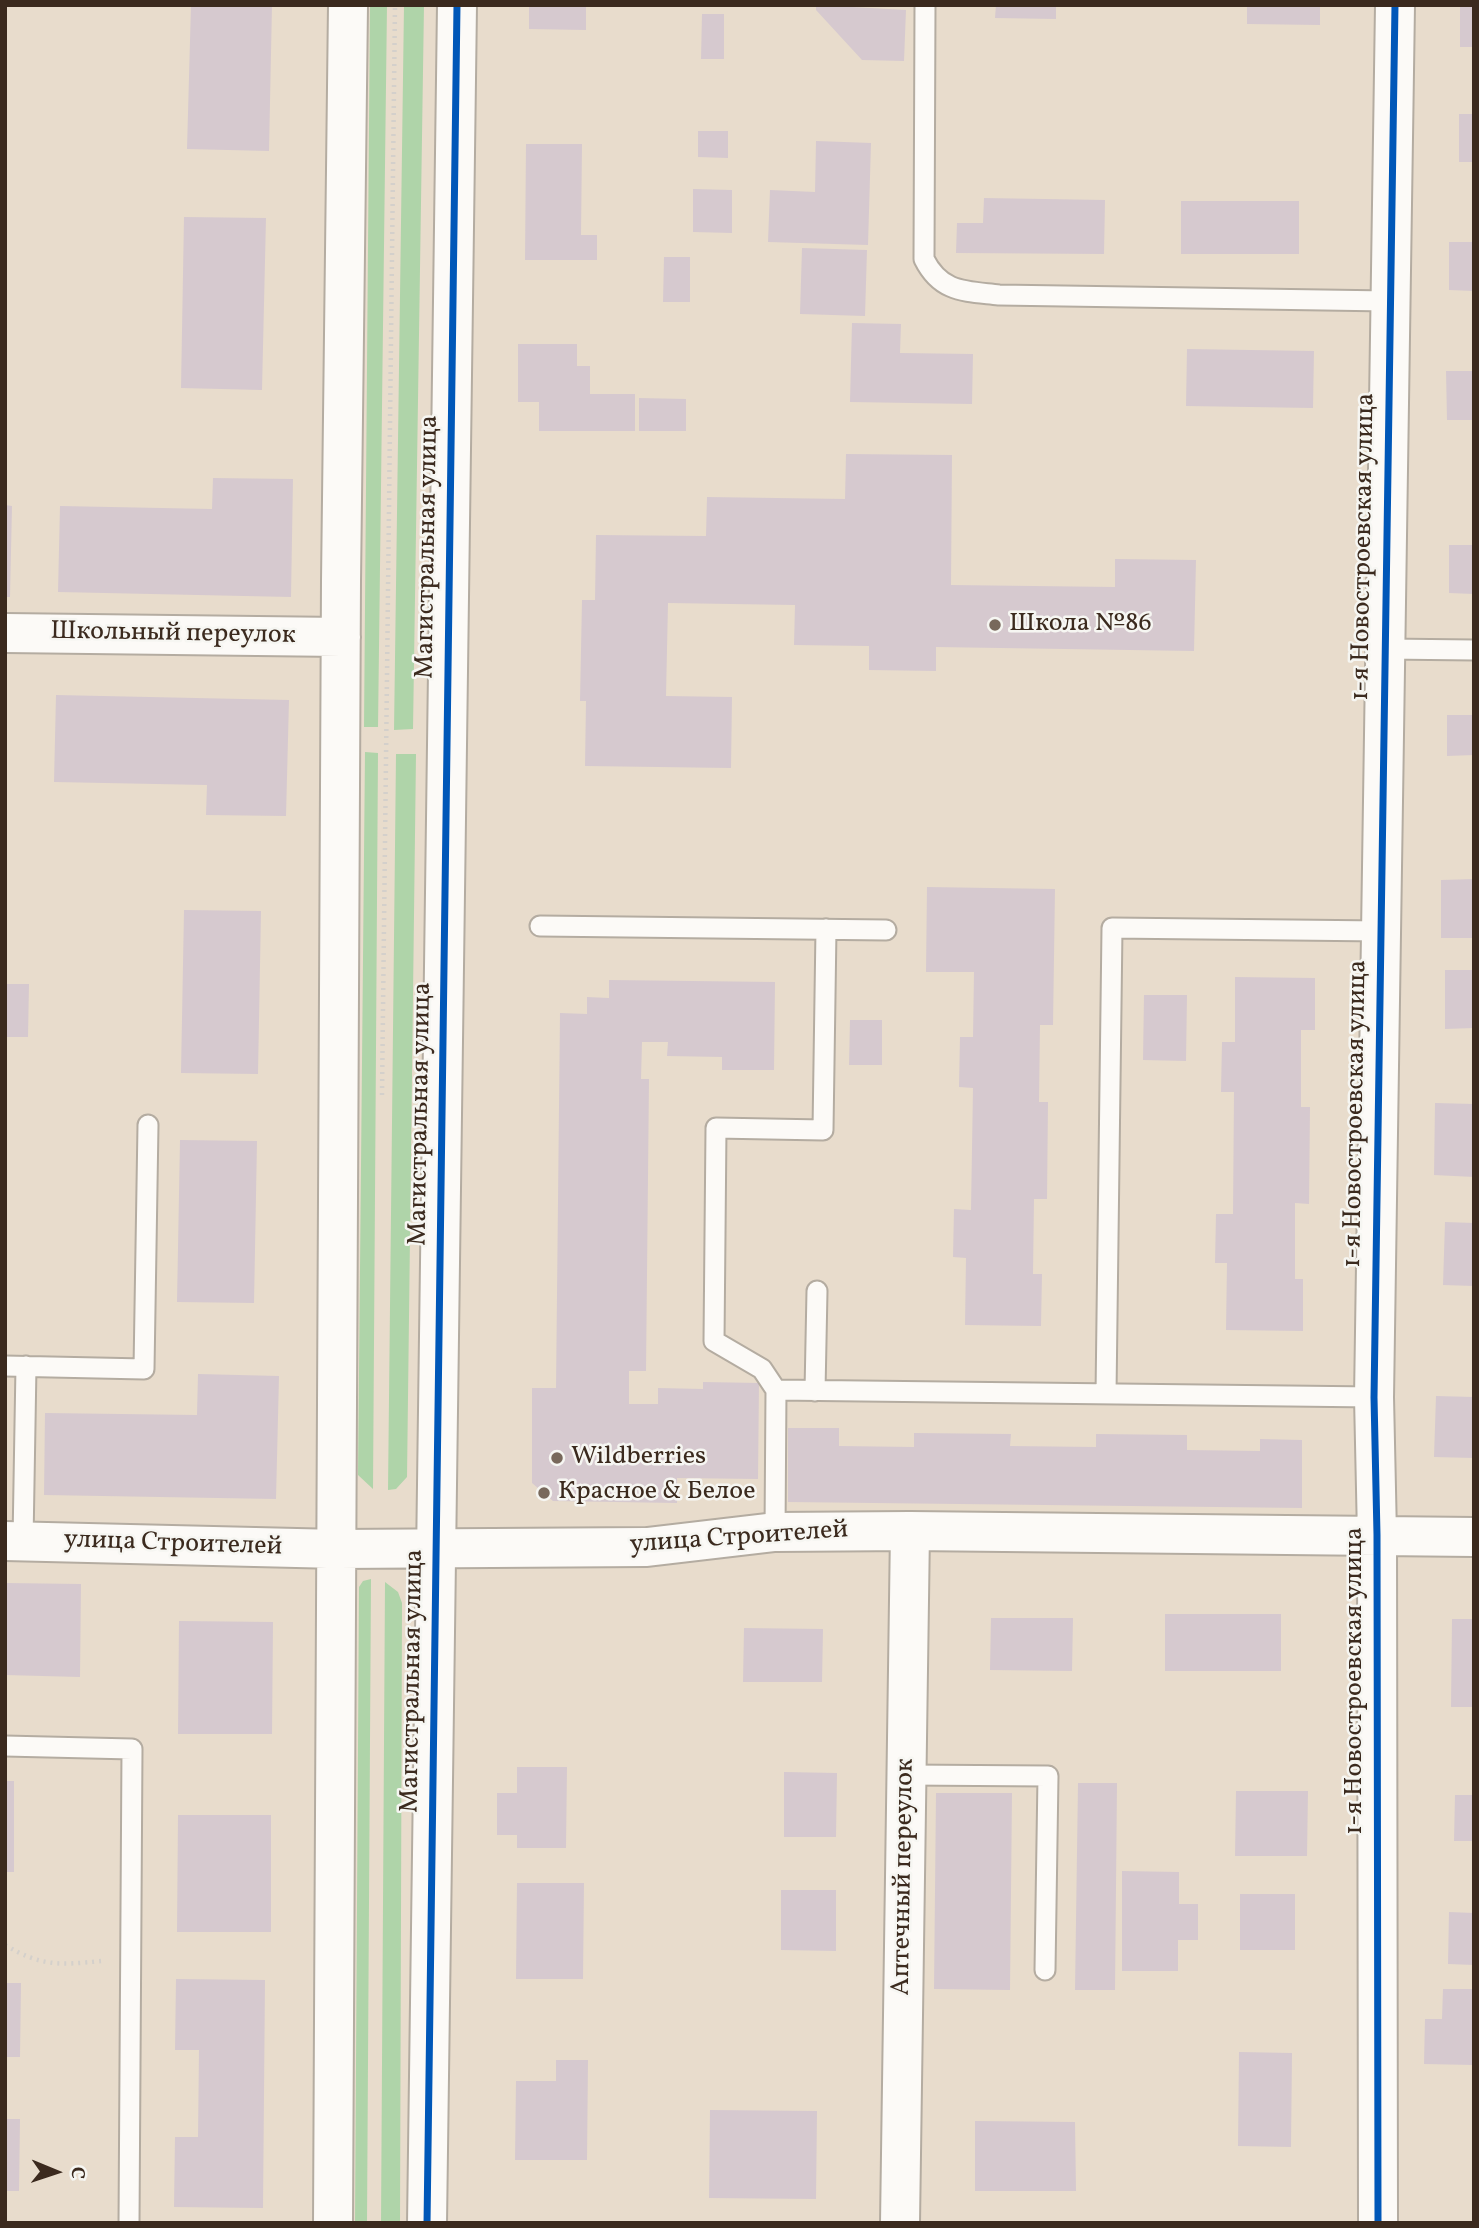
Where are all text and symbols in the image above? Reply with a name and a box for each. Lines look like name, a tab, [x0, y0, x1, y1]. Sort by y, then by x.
street label: 1-я Новостроевская улица	[1347, 393, 1383, 701]
street label: Магистральная улица	[411, 415, 447, 679]
place label: Школа №86	[1009, 609, 1152, 641]
street label: Школьный переулок	[50, 617, 296, 653]
marker: Школа №86	[987, 617, 1003, 633]
street label: 1-я Новостроевская улица	[1339, 960, 1375, 1268]
street label: Магистральная улица	[404, 982, 440, 1246]
place label: Wildberries	[571, 1442, 706, 1474]
marker: Wildberries	[549, 1450, 565, 1466]
place label: Красное & Белое	[558, 1477, 755, 1509]
marker: Красное & Белое	[536, 1485, 552, 1501]
street label: улица Строителей	[629, 1516, 849, 1562]
street label: улица Строителей	[63, 1526, 283, 1564]
street label: 1-я Новостроевская улица	[1340, 1527, 1372, 1835]
street label: Магистральная улица	[396, 1549, 432, 1813]
street label: Аптечный переулок	[887, 1758, 923, 1996]
north arrow	[21, 2137, 91, 2207]
text: С	[64, 2166, 90, 2179]

